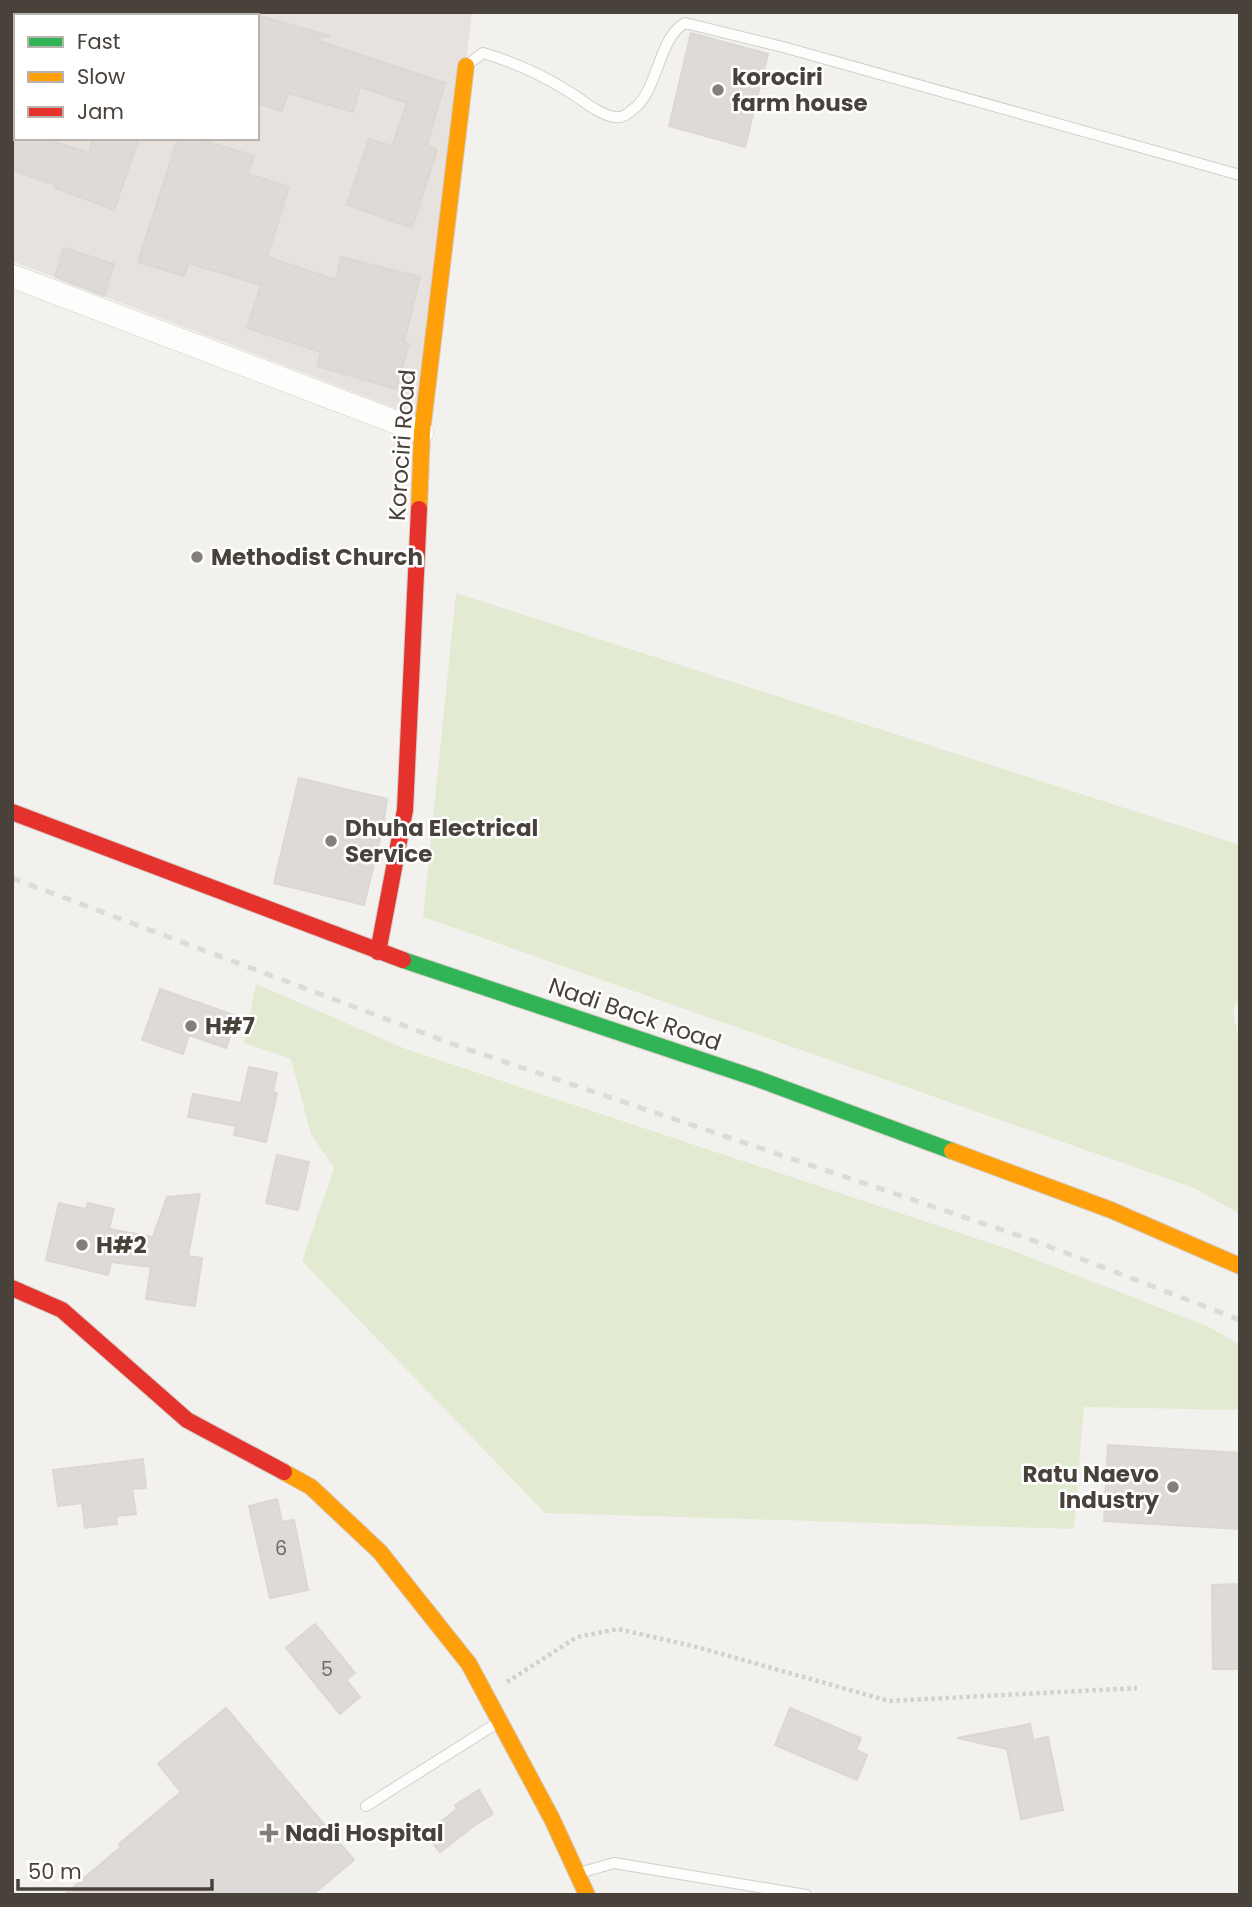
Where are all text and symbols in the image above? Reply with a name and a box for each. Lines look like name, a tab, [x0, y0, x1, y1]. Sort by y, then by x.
legend	[14, 14, 259, 140]
text: Fast	[77, 27, 120, 56]
place label: korociri farm house	[732, 61, 868, 119]
text: Slow	[77, 62, 125, 91]
marker: korociri farm house	[710, 82, 726, 98]
text: Jam	[77, 97, 124, 126]
street label: Korociri Road	[381, 368, 423, 522]
place label: Methodist Church	[211, 541, 423, 573]
marker: Methodist Church	[189, 549, 205, 565]
place label: Dhuha Electrical Service	[345, 812, 538, 870]
marker: Dhuha Electrical Service	[323, 833, 339, 849]
street label: Nadi Back Road	[544, 969, 726, 1059]
place label: H#7	[205, 1010, 255, 1042]
marker: H#7	[183, 1018, 199, 1034]
place label: H#2	[96, 1229, 147, 1261]
marker: H#2	[74, 1237, 90, 1253]
place label: Ratu Naevo Industry	[1023, 1458, 1159, 1516]
marker: Ratu Naevo Industry	[1165, 1479, 1181, 1495]
house number: 6	[275, 1535, 287, 1562]
house number: 5	[321, 1656, 333, 1683]
place label: Nadi Hospital	[285, 1817, 444, 1849]
marker: Nadi Hospital	[259, 1823, 279, 1843]
scale bar	[18, 1848, 212, 1892]
text: 50 m	[28, 1857, 82, 1886]

